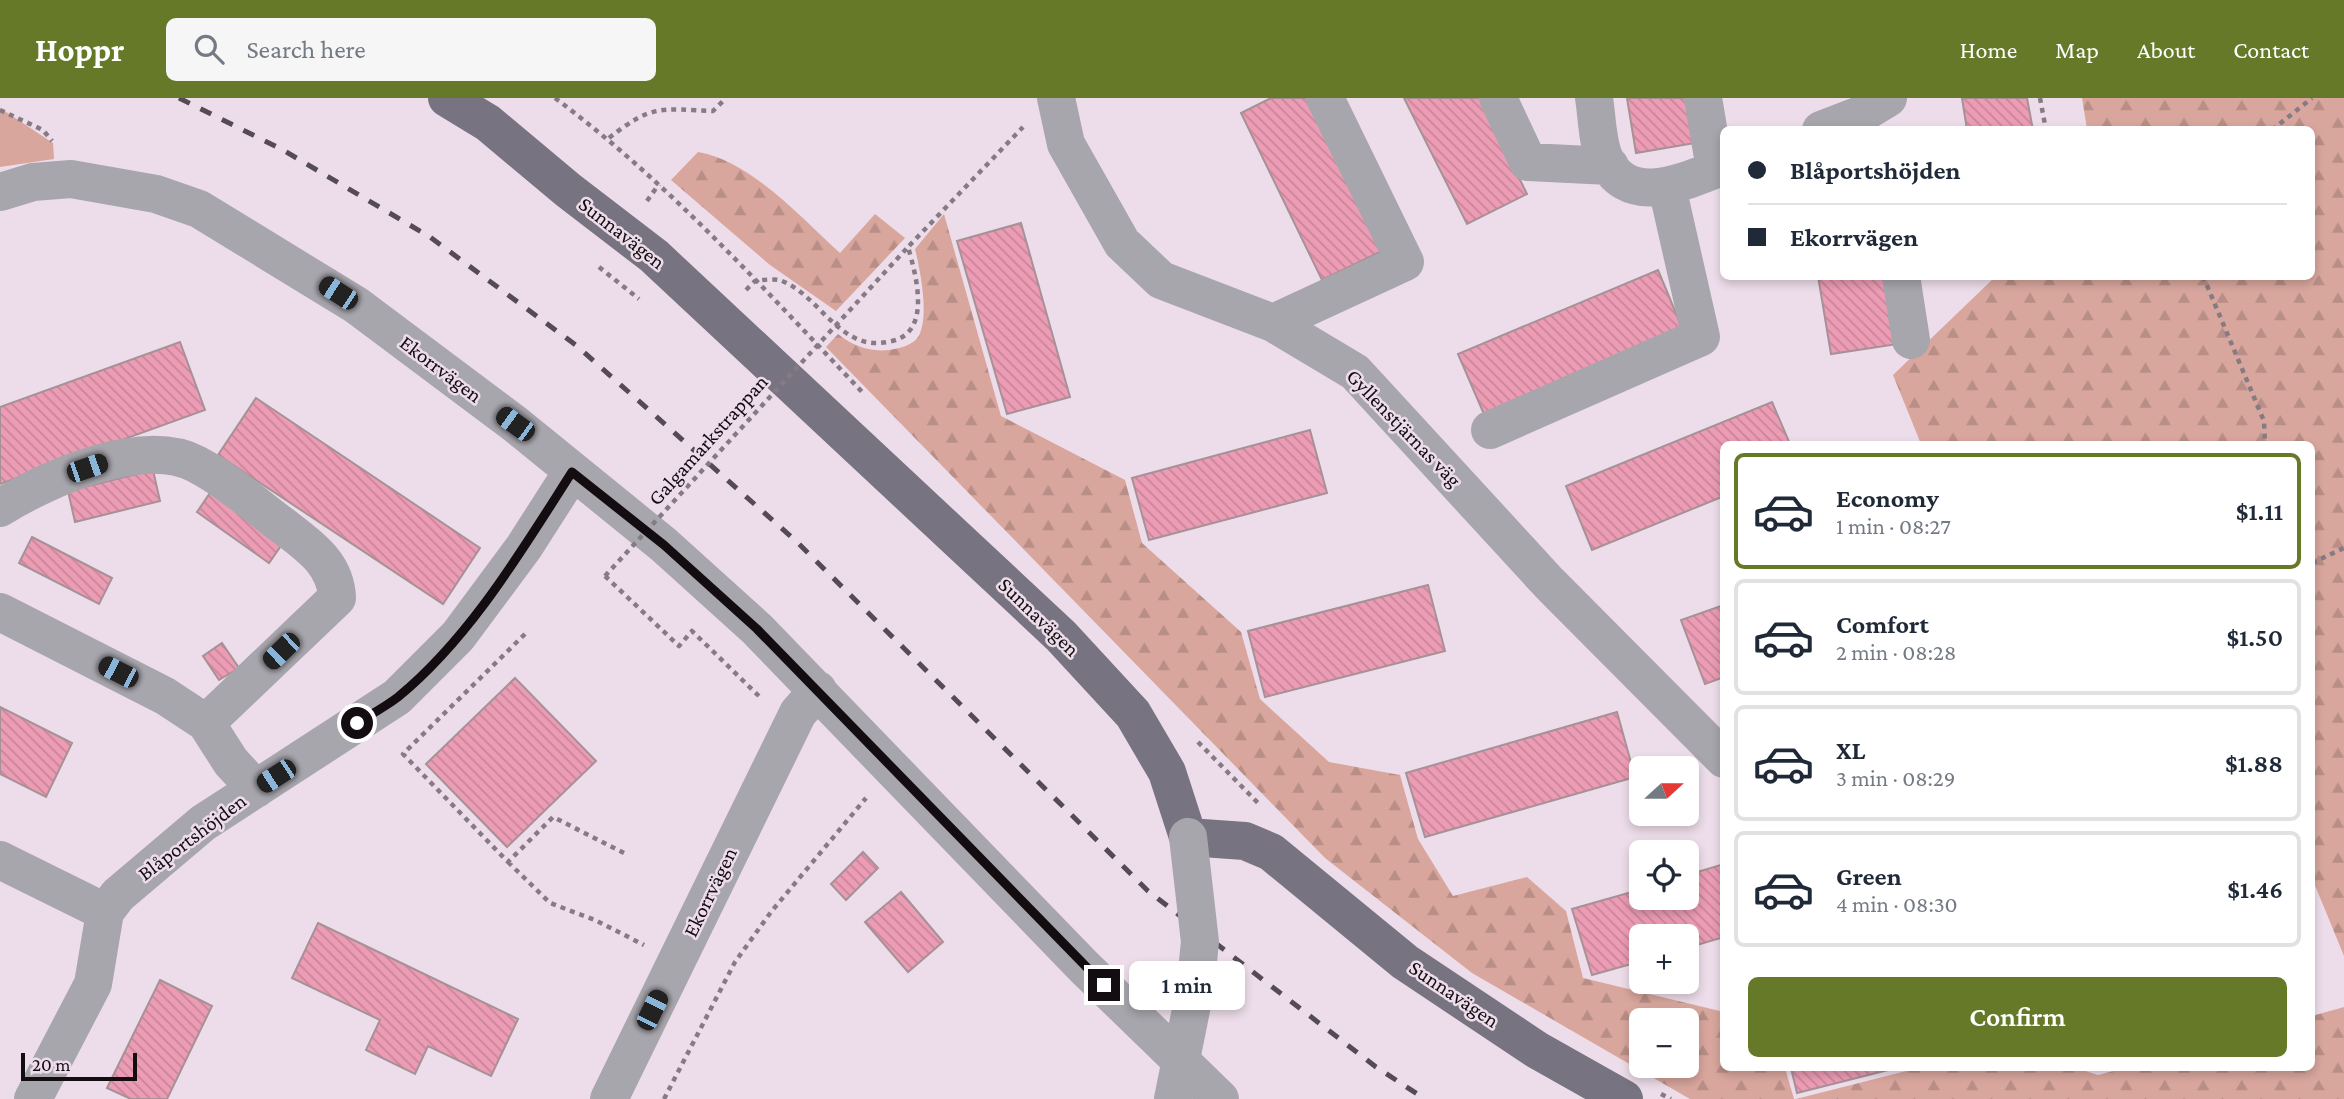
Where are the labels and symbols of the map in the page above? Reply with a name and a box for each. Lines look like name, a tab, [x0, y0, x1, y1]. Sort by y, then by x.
street label: Sunnavägen	[574, 192, 670, 274]
car	[315, 273, 362, 313]
street label: Ekorrvägen	[395, 330, 487, 408]
street label: Gyllenstjärnas väg	[1342, 364, 1466, 492]
street label: Galgamarkstrappan	[643, 370, 773, 510]
car	[492, 403, 539, 445]
car	[64, 451, 111, 485]
street label: Sunnavägen	[994, 573, 1084, 661]
car	[259, 629, 304, 673]
car	[95, 653, 142, 691]
route start	[341, 707, 373, 739]
car	[253, 756, 300, 796]
north arrow	[1629, 756, 1699, 826]
street label: Blåportshöjden	[133, 789, 251, 885]
street label: Ekorrvägen	[678, 843, 742, 941]
street label: Sunnavägen	[1405, 955, 1503, 1033]
callout: 1 min	[1128, 960, 1244, 1010]
route end	[1088, 969, 1120, 1001]
car	[634, 987, 671, 1033]
scale bar	[21, 1050, 136, 1082]

